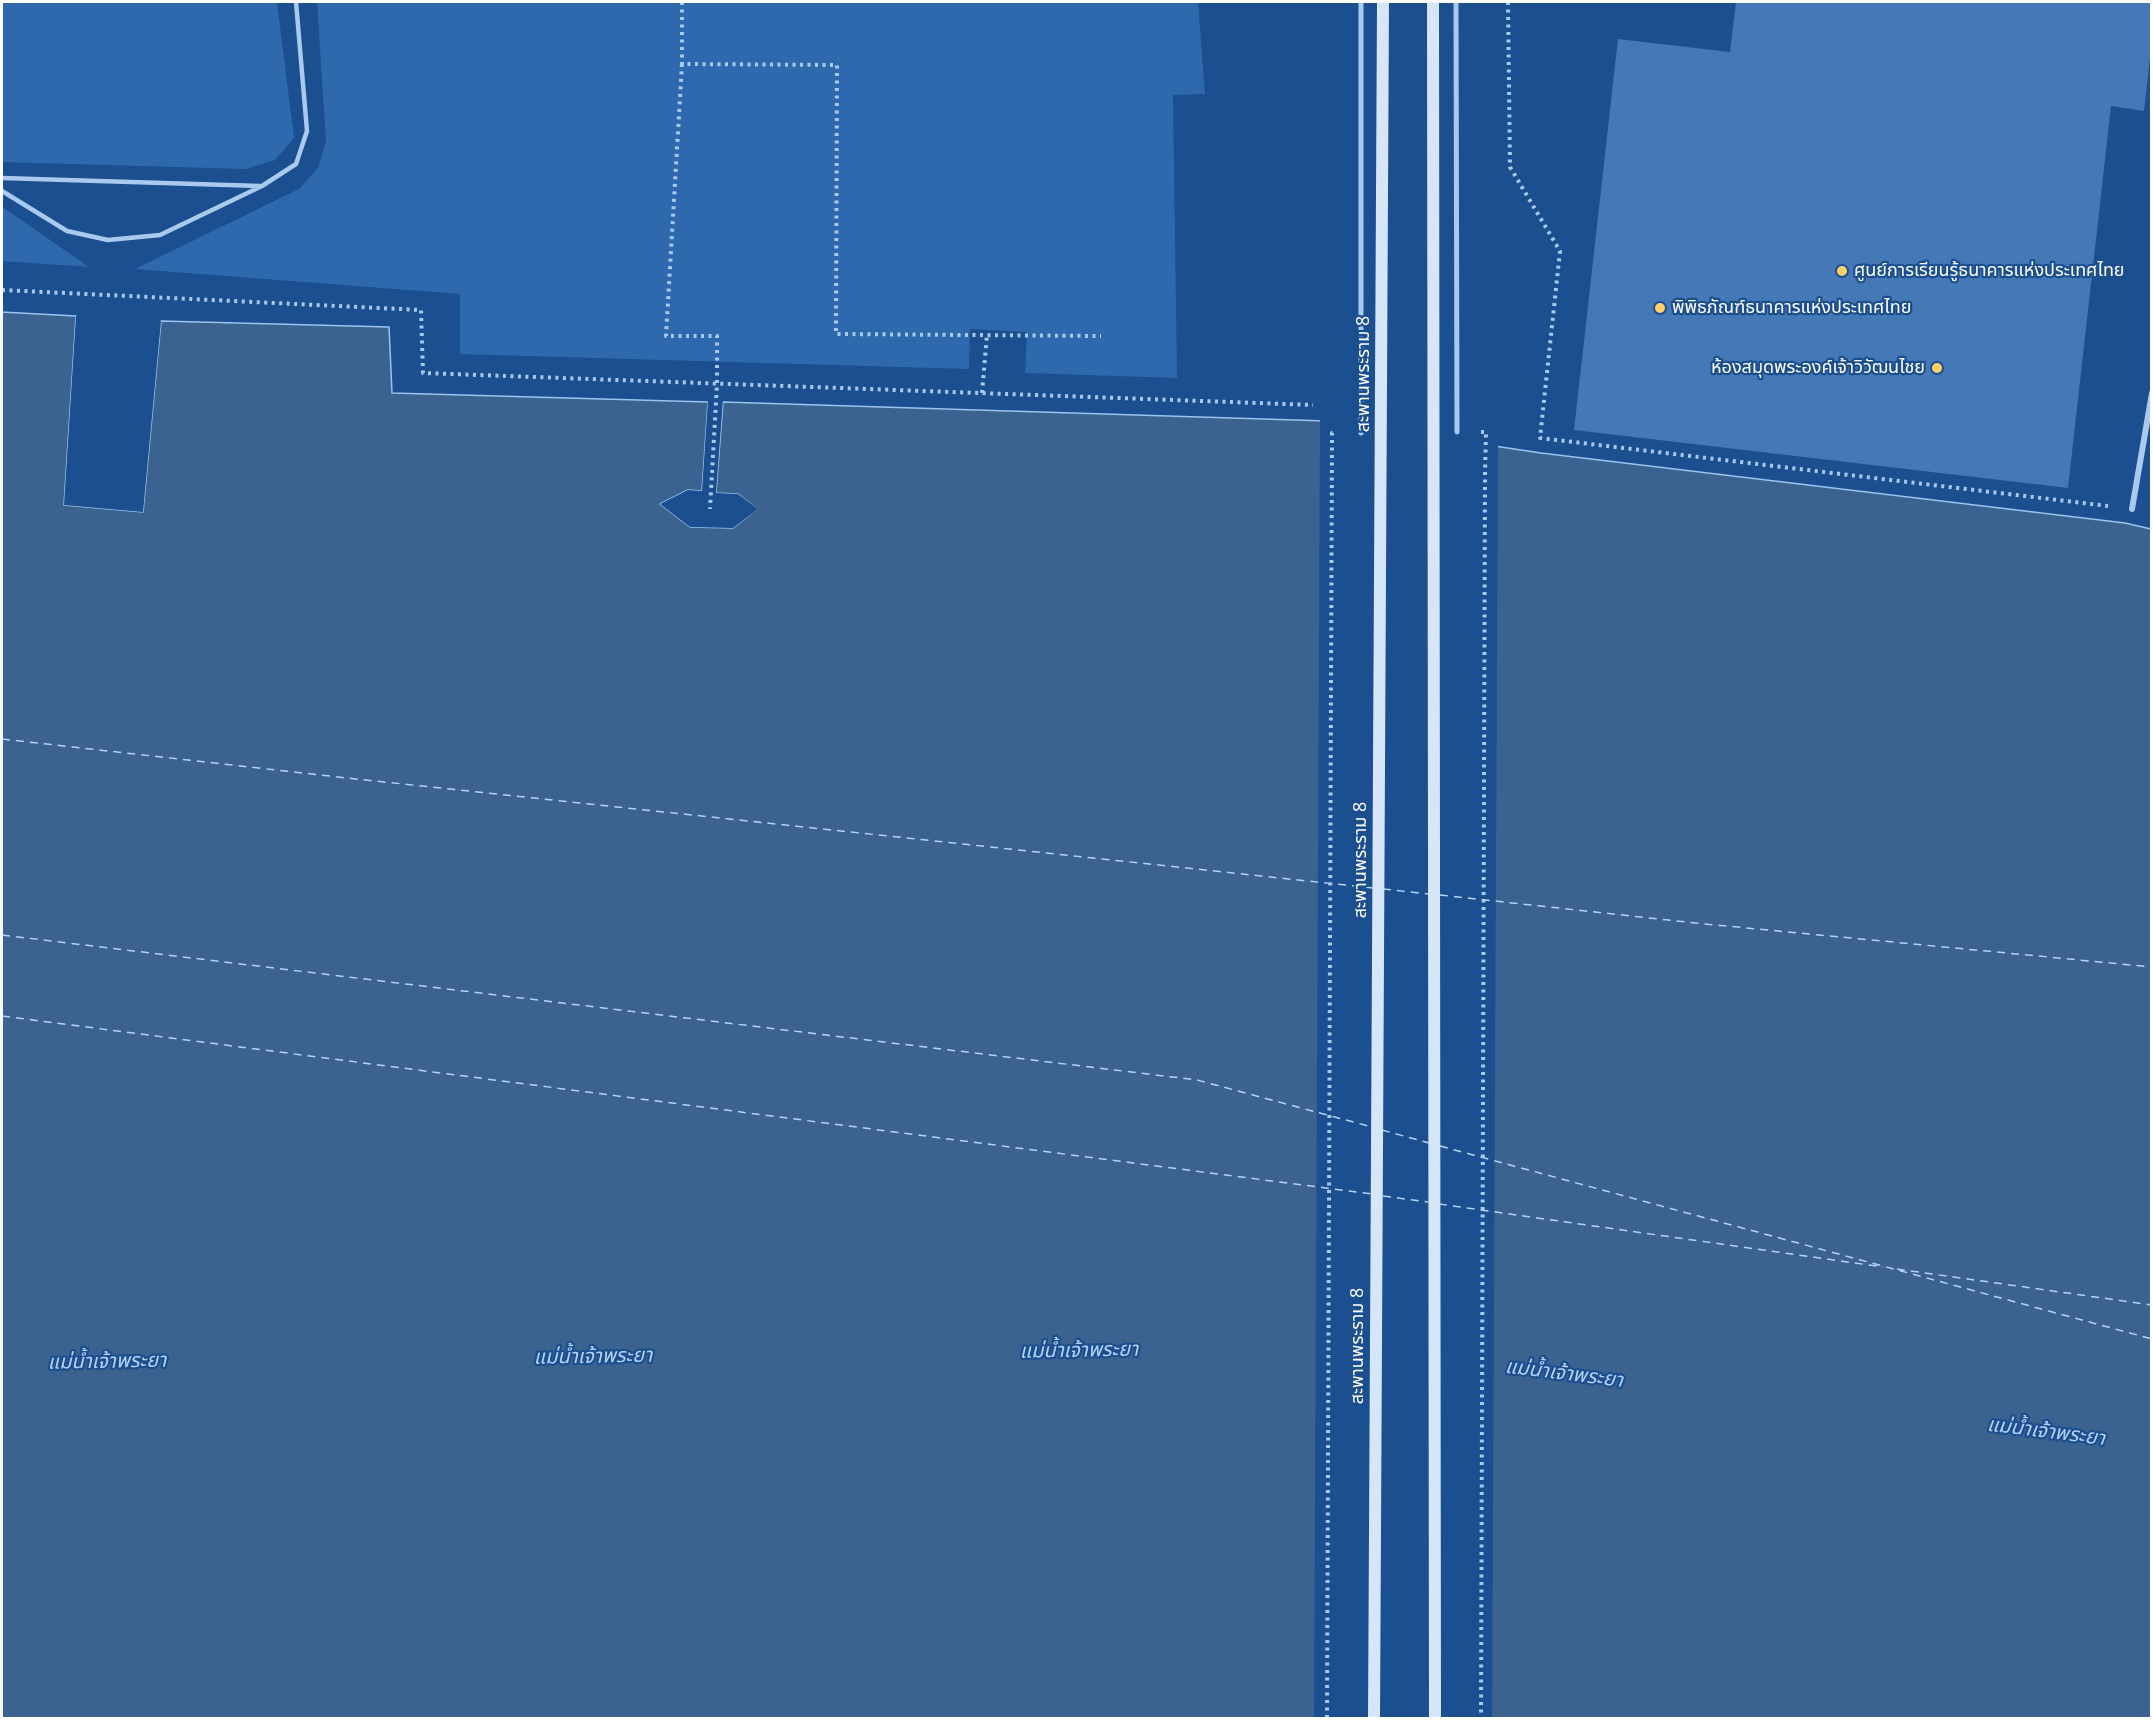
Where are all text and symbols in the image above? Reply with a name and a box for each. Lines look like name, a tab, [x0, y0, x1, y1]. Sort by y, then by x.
place label: ศูนย์การเรียนรู้ธนาคารแห่งประเทศไทย	[1854, 260, 2125, 282]
marker: ศูนย์การเรียนรู้ธนาคารแห่งประเทศไทย	[1835, 264, 1849, 278]
place label: พิพิธภัณฑ์ธนาคารแห่งประเทศไทย	[1672, 297, 1911, 319]
marker: พิพิธภัณฑ์ธนาคารแห่งประเทศไทย	[1653, 301, 1667, 315]
street label: สะพานพระราม 8	[1353, 316, 1375, 432]
place label: ห้องสมุดพระองค์เจ้าวิวัฒนไชย	[1711, 357, 1925, 379]
marker: ห้องสมุดพระองค์เจ้าวิวัฒนไชย	[1930, 361, 1944, 375]
street label: สะพานพระราม 8	[1350, 802, 1372, 918]
street label: สะพานพระราม 8	[1347, 1288, 1369, 1404]
water label: แม่น้ำเจ้าพระยา	[1020, 1338, 1138, 1364]
water label: แม่น้ำเจ้าพระยา	[534, 1344, 652, 1370]
water label: แม่น้ำเจ้าพระยา	[48, 1349, 166, 1375]
water label: แม่น้ำเจ้าพระยา	[1504, 1355, 1624, 1393]
water label: แม่น้ำเจ้าพระยา	[1986, 1413, 2106, 1451]

